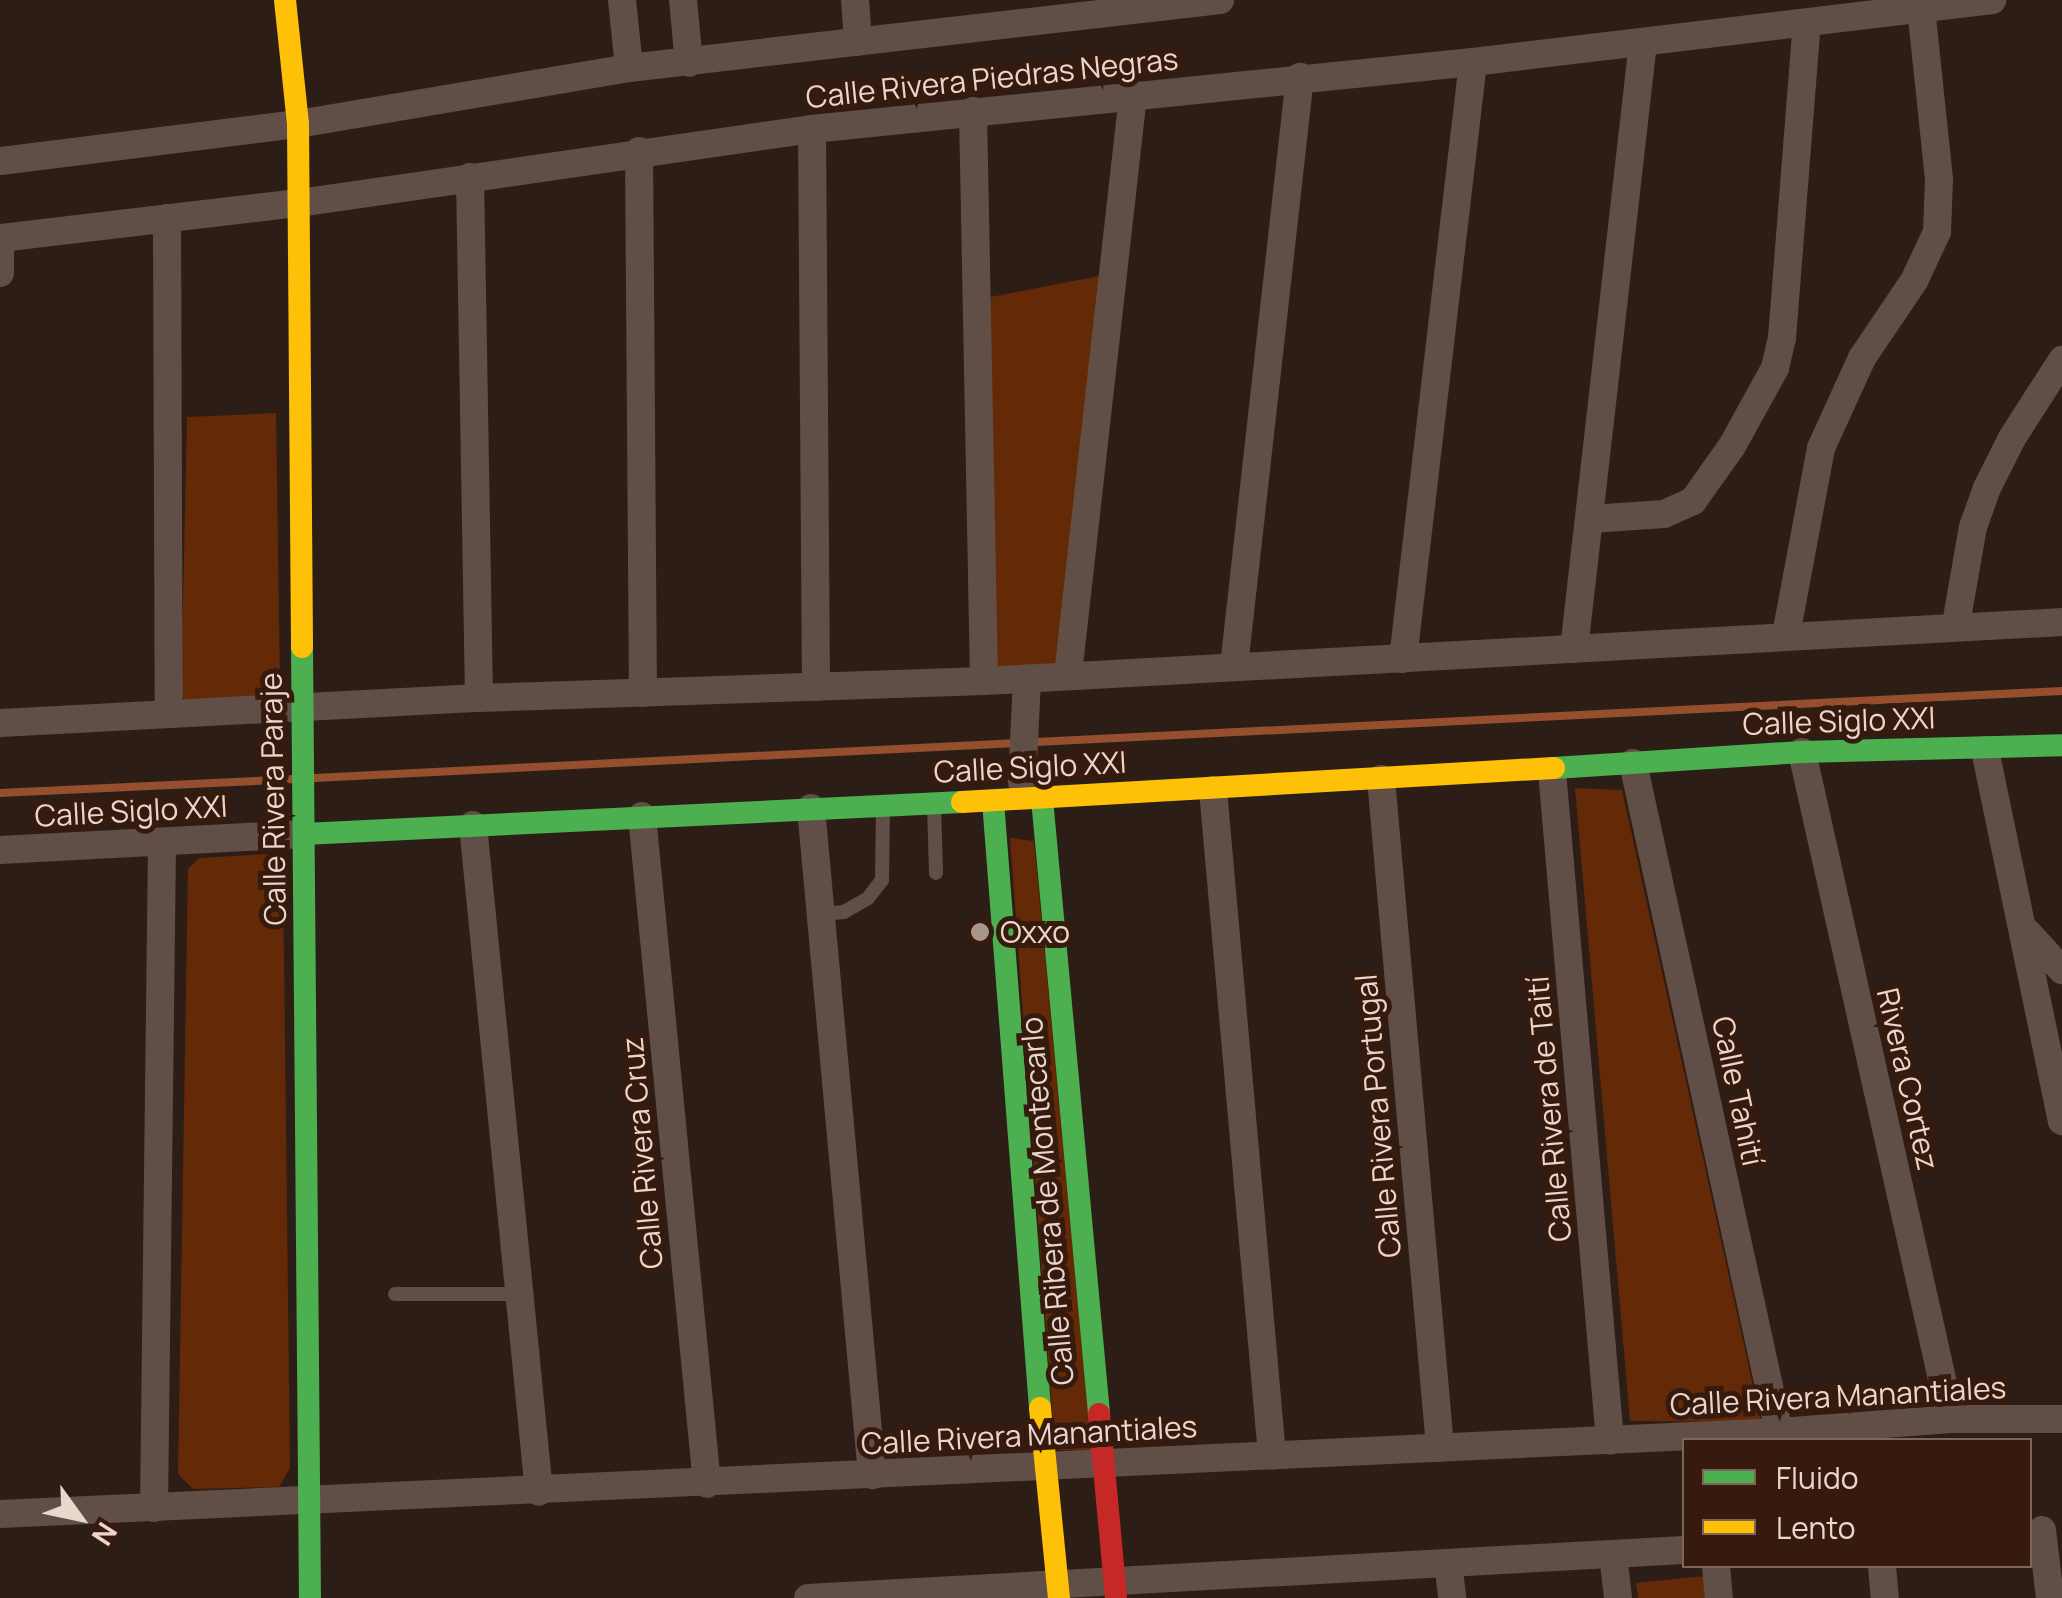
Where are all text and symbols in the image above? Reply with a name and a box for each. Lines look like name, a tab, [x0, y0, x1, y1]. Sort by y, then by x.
street label: Calle Rivera Piedras Negras	[804, 41, 1180, 115]
street label: Calle Rivera Paraje	[253, 672, 293, 926]
street label: Calle Siglo XXI	[1742, 700, 1936, 742]
street label: Calle Siglo XXI	[933, 744, 1127, 790]
street label: Calle Siglo XXI	[34, 788, 228, 834]
place label: Oxxo	[1000, 914, 1070, 950]
marker: Oxxo	[969, 921, 991, 943]
street label: Calle Rivera Portugal	[1348, 973, 1408, 1259]
street label: Calle Rivera de Taití	[1519, 975, 1579, 1243]
street label: Rivera Cortez	[1870, 984, 1946, 1174]
street label: Calle Tahití	[1705, 1013, 1771, 1169]
street label: Calle Ribera de Montecarlo	[1013, 1015, 1081, 1387]
street label: Calle Rivera Cruz	[614, 1036, 670, 1270]
street label: Calle Rivera Manantiales	[1669, 1369, 2007, 1423]
street label: Calle Rivera Manantiales	[860, 1408, 1198, 1462]
legend	[1682, 1438, 2032, 1568]
text: Fluido	[1776, 1457, 1858, 1498]
north arrow	[30, 1468, 130, 1568]
text: Lento	[1776, 1507, 1855, 1548]
text: N	[84, 1516, 127, 1553]

